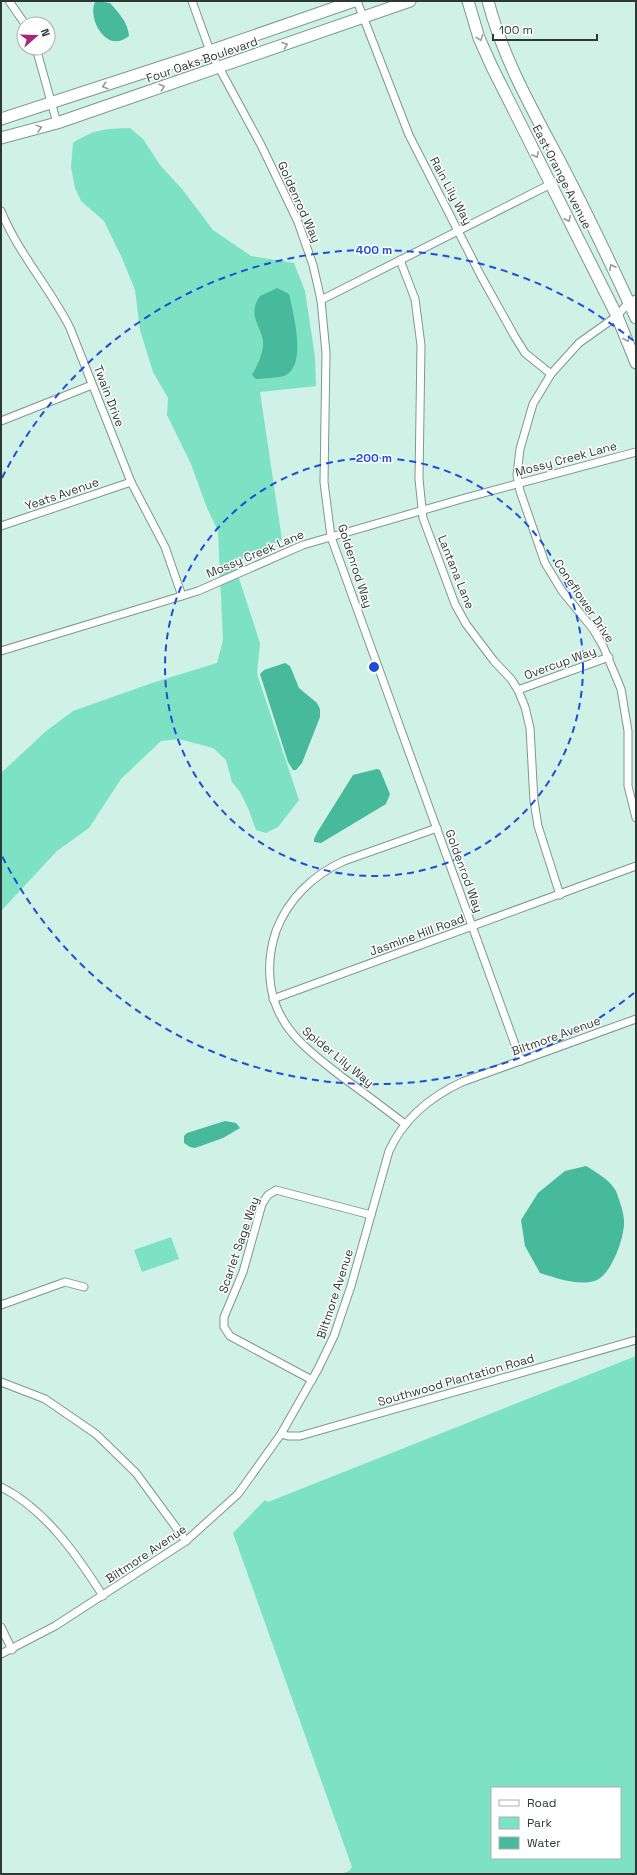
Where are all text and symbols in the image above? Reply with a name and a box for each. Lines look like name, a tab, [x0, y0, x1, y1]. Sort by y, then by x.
north arrow	[16, 16, 56, 56]
scale bar	[493, 16, 597, 42]
text: 100 m	[499, 22, 533, 38]
text: N	[38, 27, 53, 38]
street label: Four Oaks Boulevard	[144, 33, 260, 87]
one-way arrow	[475, 35, 483, 42]
one-way arrow	[281, 41, 288, 49]
one-way arrow	[102, 81, 109, 90]
one-way arrow	[159, 84, 166, 92]
street label: East Orange Avenue	[529, 122, 595, 232]
one-way arrow	[35, 124, 42, 133]
one-way arrow	[531, 151, 539, 158]
street label: Rain Lily Way	[426, 154, 476, 228]
street label: Goldenrod Way	[274, 159, 324, 245]
one-way arrow	[563, 215, 571, 222]
text: 400 m	[356, 242, 392, 258]
one-way arrow	[609, 264, 617, 271]
one-way arrow	[622, 336, 630, 343]
street label: Twain Drive	[90, 363, 128, 429]
street label: Mossy Creek Lane	[513, 438, 619, 480]
text: 200 m	[356, 450, 392, 466]
street label: Yeats Avenue	[23, 474, 101, 514]
street label: Goldenrod Way	[334, 522, 376, 610]
street label: Mossy Creek Lane	[204, 526, 306, 582]
street label: Lantana Lane	[434, 533, 478, 611]
street label: Coneflower Drive	[550, 556, 618, 646]
street label: Overcup Way	[522, 643, 598, 683]
centre of rings	[367, 660, 381, 674]
street label: Goldenrod Way	[442, 827, 486, 915]
street label: Jasmine Hill Road	[367, 910, 467, 960]
street label: Biltmore Avenue	[509, 1012, 603, 1060]
street label: Spider Lily Way	[299, 1023, 377, 1091]
street label: Scarlet Sage Way	[215, 1195, 263, 1295]
street label: Biltmore Avenue	[313, 1247, 357, 1341]
street label: Southwood Plantation Road	[376, 1350, 536, 1410]
street label: Biltmore Avenue	[103, 1521, 189, 1587]
legend	[491, 1787, 621, 1859]
text: Road	[527, 1795, 556, 1811]
text: Park	[527, 1815, 552, 1831]
text: Water	[527, 1835, 561, 1851]

